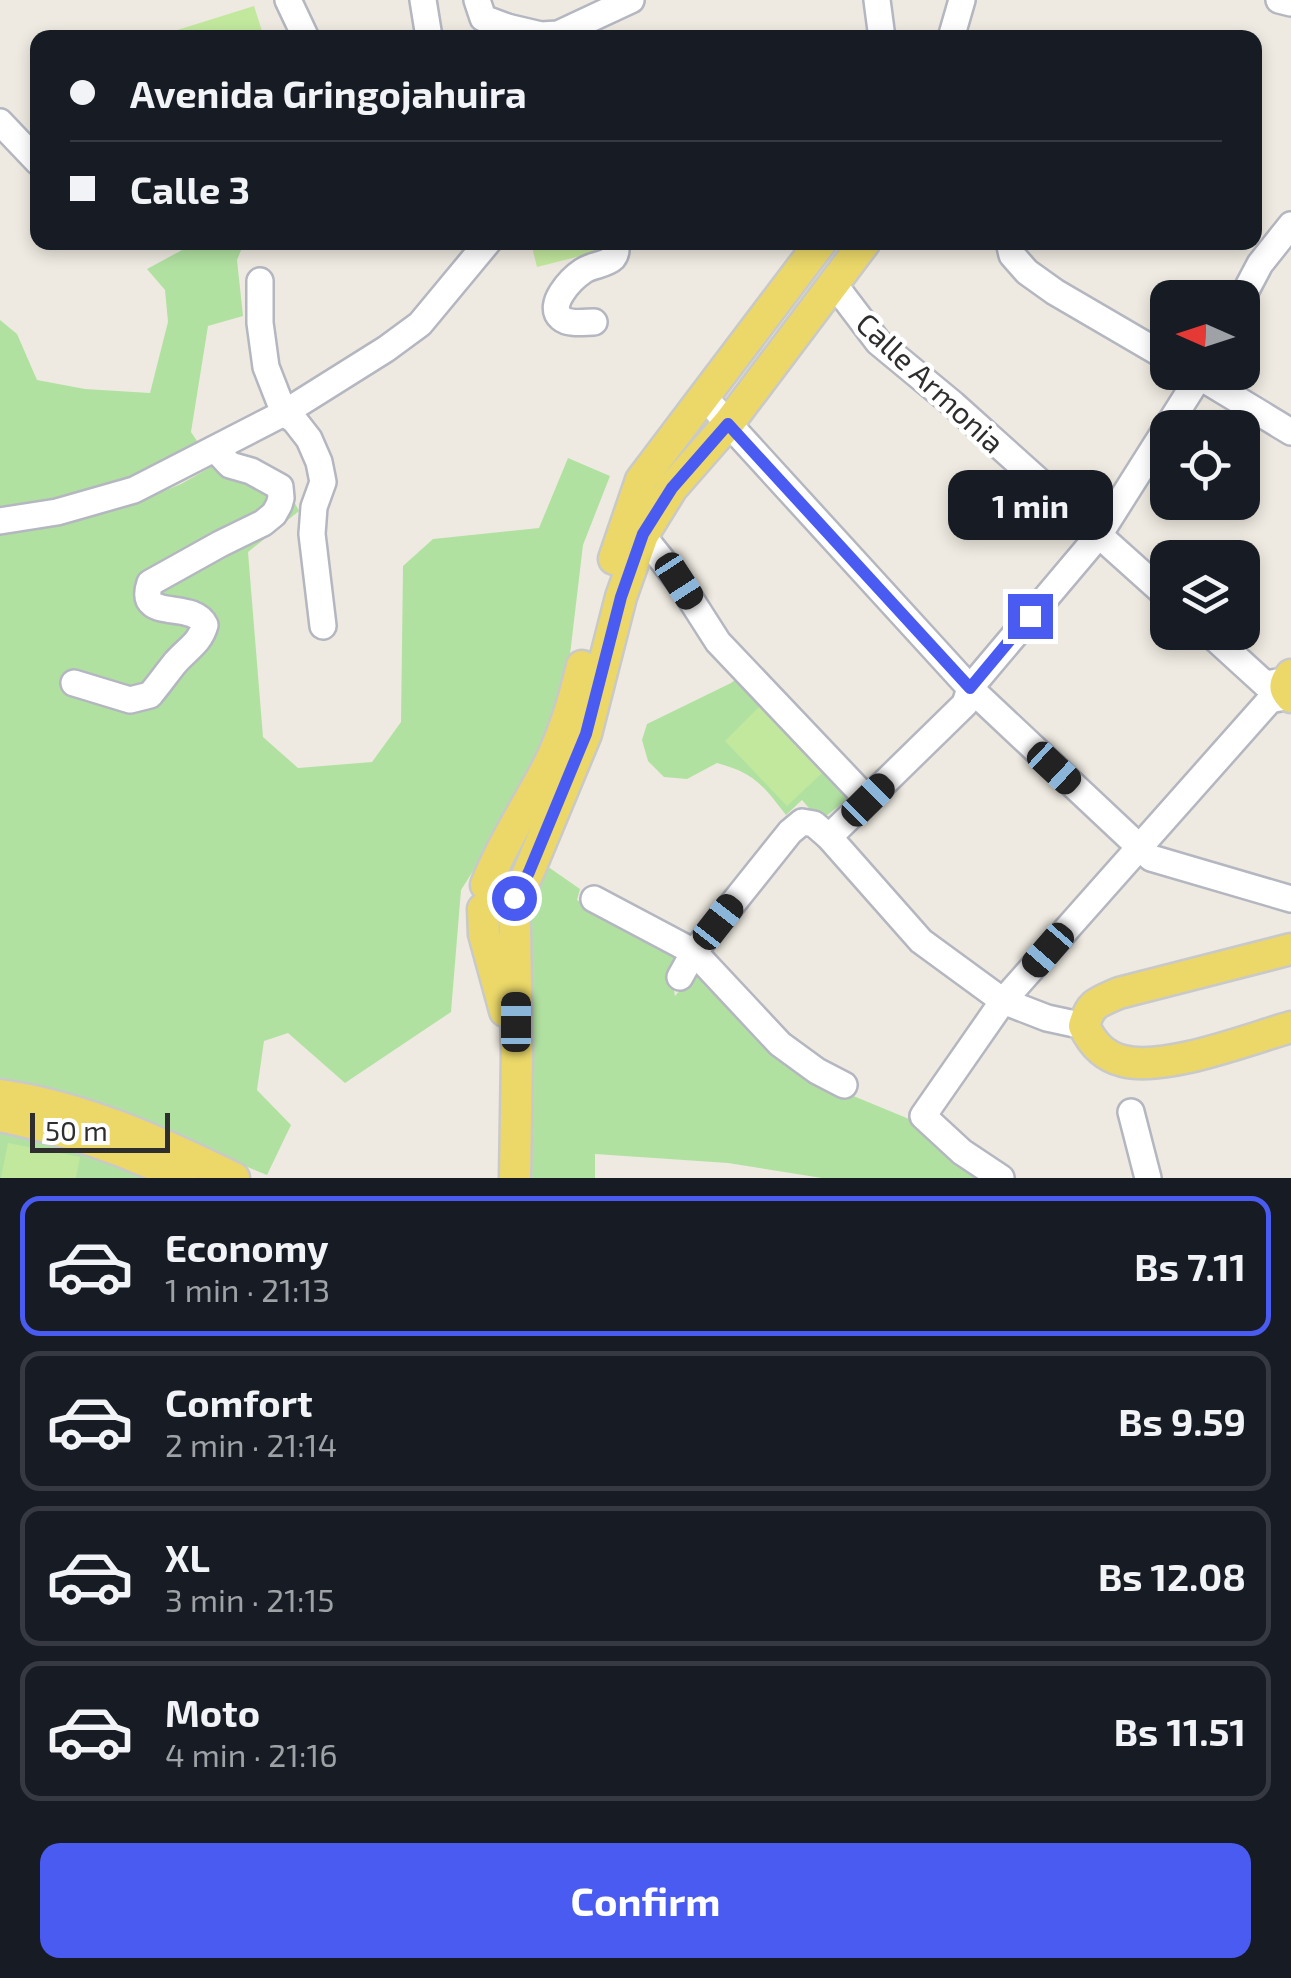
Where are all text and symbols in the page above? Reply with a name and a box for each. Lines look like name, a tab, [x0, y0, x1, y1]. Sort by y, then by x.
text: Avenida Gringojahuira	[130, 70, 527, 116]
text: Calle 3	[130, 166, 250, 212]
north arrow	[1150, 280, 1260, 390]
map controls	[1150, 280, 1260, 650]
street label: Calle Armonia	[850, 304, 1012, 460]
button: locate	[1150, 410, 1260, 520]
callout: 1 min	[948, 471, 1112, 541]
text: 1 min	[992, 486, 1069, 524]
button: layers	[1150, 540, 1260, 650]
car	[650, 548, 708, 614]
route end	[1008, 594, 1053, 639]
car	[1022, 737, 1086, 799]
car	[836, 768, 900, 832]
route start	[492, 876, 537, 921]
car	[688, 889, 748, 955]
car	[1017, 918, 1079, 982]
car	[501, 992, 531, 1052]
scale bar	[30, 1108, 170, 1152]
text: 50 m	[45, 1113, 108, 1147]
icon: car	[45, 1221, 135, 1311]
text: Economy	[165, 1224, 329, 1270]
text: Bs 7.11	[1134, 1243, 1246, 1289]
text: 1 min · 21:13	[165, 1270, 330, 1308]
icon: car	[45, 1376, 135, 1466]
text: Comfort	[165, 1379, 313, 1425]
text: Bs 9.59	[1118, 1398, 1246, 1444]
text: 2 min · 21:14	[165, 1425, 337, 1463]
icon: car	[45, 1531, 135, 1621]
text: XL	[165, 1534, 210, 1580]
text: Bs 12.08	[1098, 1553, 1246, 1599]
text: 3 min · 21:15	[165, 1580, 334, 1618]
icon: car	[45, 1686, 135, 1776]
text: Moto	[165, 1689, 260, 1735]
text: Bs 11.51	[1114, 1708, 1246, 1754]
text: 4 min · 21:16	[165, 1735, 338, 1773]
button: Confirm	[40, 1843, 1251, 1958]

